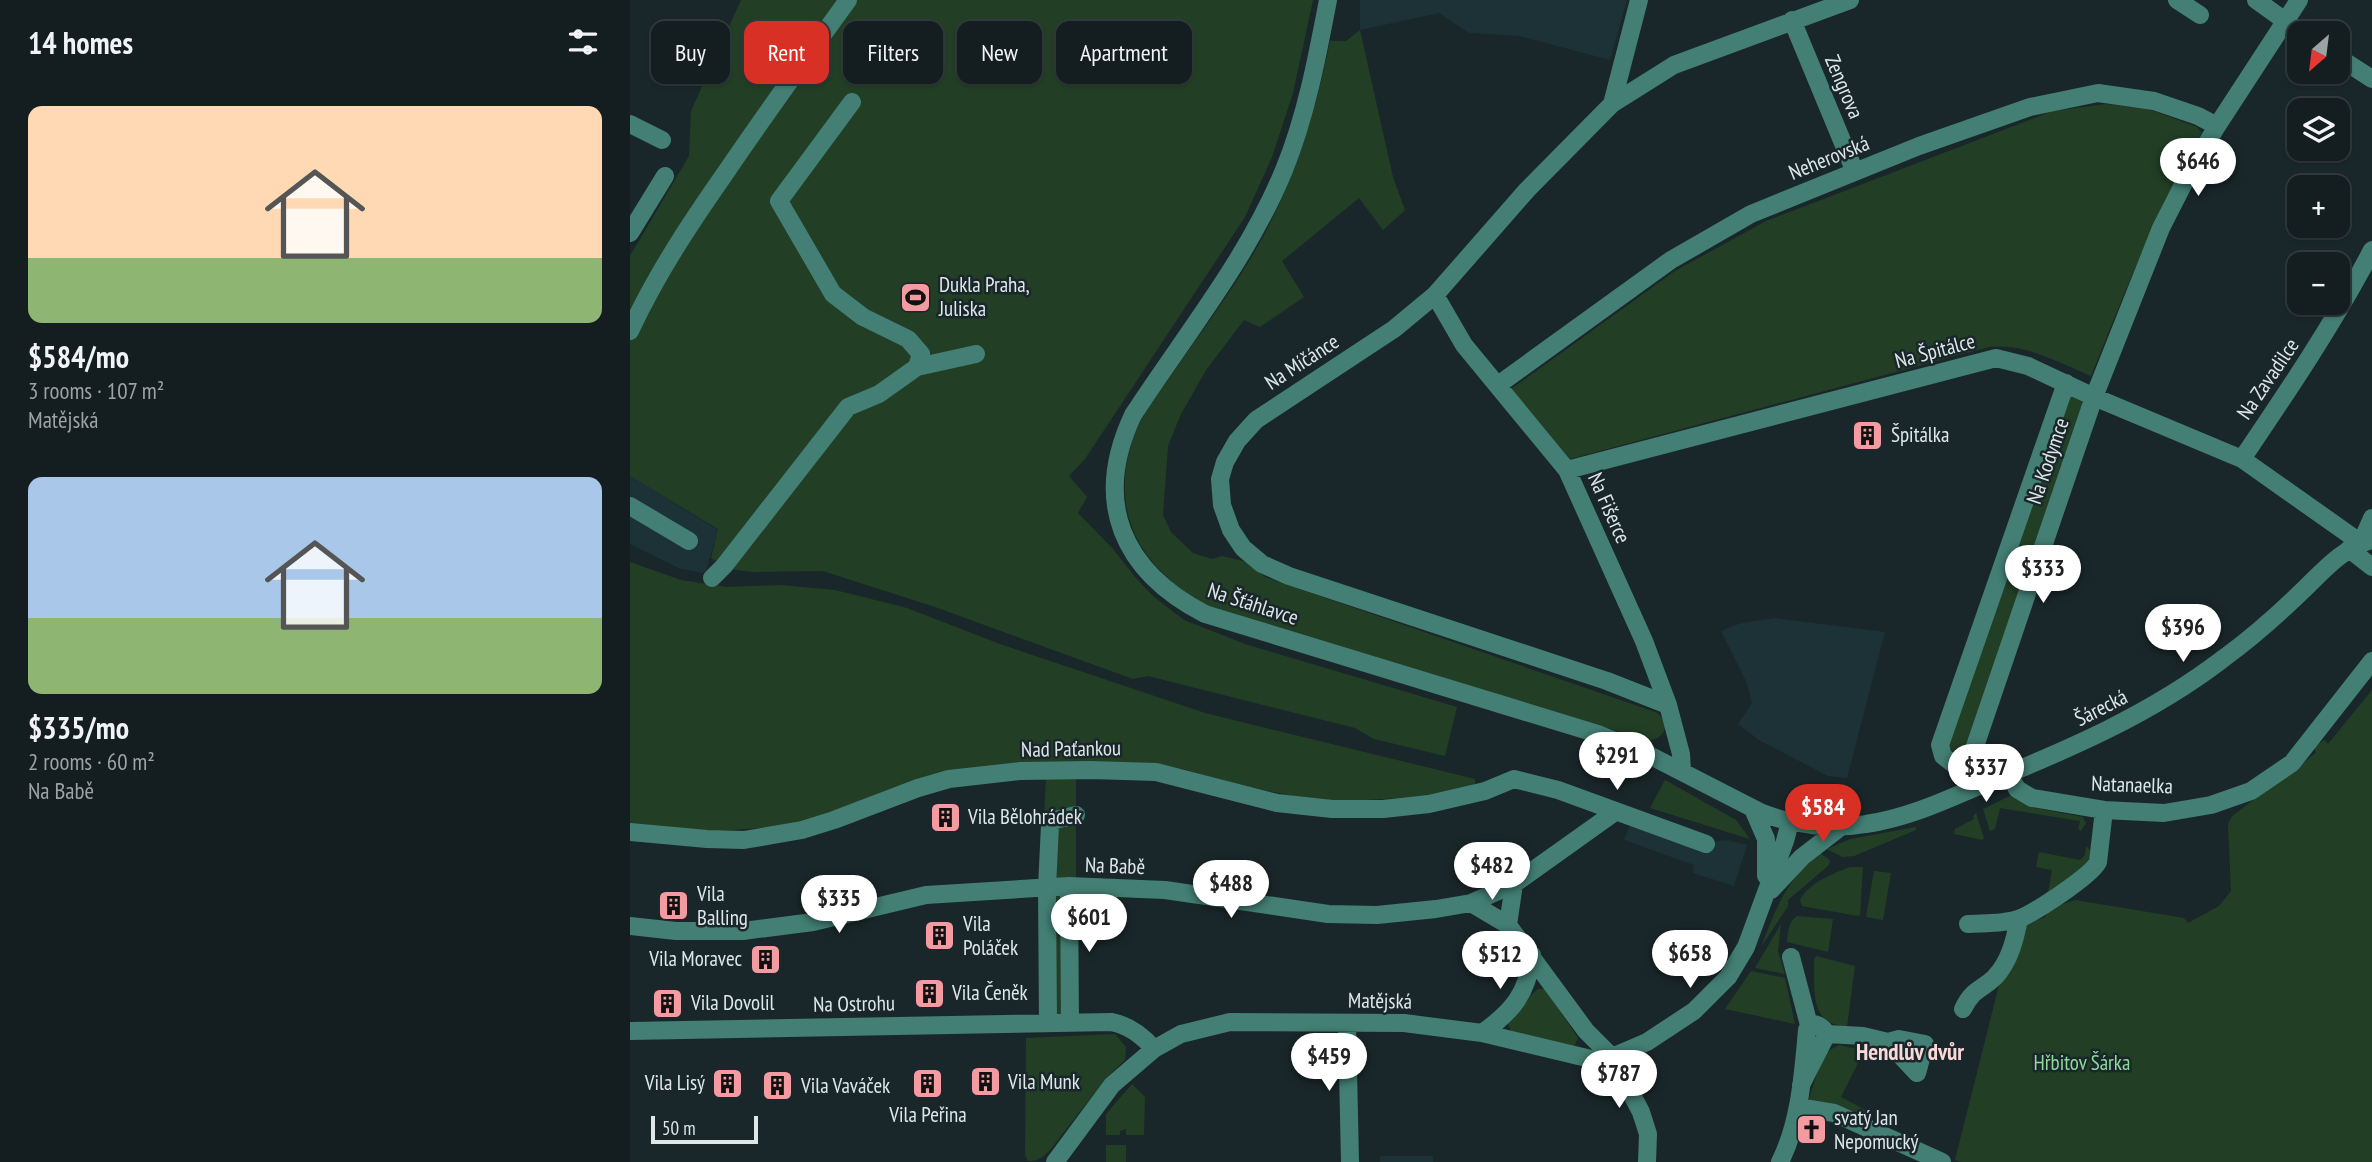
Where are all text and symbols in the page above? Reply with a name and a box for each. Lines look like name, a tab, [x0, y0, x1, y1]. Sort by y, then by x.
chip: Buy	[651, 21, 730, 84]
chip: Rent	[744, 21, 829, 84]
chip: Filters	[843, 21, 943, 84]
chip: New	[957, 21, 1042, 84]
chip: Apartment	[1056, 21, 1192, 84]
north arrow	[2287, 21, 2350, 84]
map controls	[2287, 21, 2350, 315]
text: 14 homes	[28, 23, 133, 62]
icon: filters	[564, 23, 602, 61]
street label: Zengrova	[1819, 51, 1870, 123]
button: layers	[2287, 98, 2350, 161]
street label: Neherovská	[1785, 129, 1873, 186]
pin: $646	[2157, 138, 2239, 198]
text: $646	[2176, 146, 2220, 175]
icon: home	[252, 151, 378, 277]
button: +	[2287, 175, 2350, 238]
button: −	[2287, 252, 2350, 315]
place label: Dukla Praha, Juliska	[938, 271, 1030, 322]
sports icon: Dukla Praha, Juliska	[899, 280, 933, 314]
street label: Na Špitálce	[1892, 327, 1978, 374]
street label: Na Míčánce	[1260, 328, 1344, 396]
street label: Na Zavadilce	[2231, 333, 2304, 424]
text: $584/mo	[28, 337, 129, 376]
text: 3 rooms · 107 m²	[28, 376, 164, 405]
text: Matějská	[28, 405, 98, 434]
street label: Na Kodymce	[2020, 414, 2075, 507]
building icon: Špitálka	[1851, 418, 1885, 452]
place label: Špitálka	[1891, 421, 1949, 448]
street label: Na Fišerce	[1582, 468, 1637, 547]
icon: home	[252, 522, 378, 648]
pin: $333	[2002, 546, 2084, 605]
text: $333	[2021, 553, 2065, 582]
street label: Na Šťáhlavce	[1204, 576, 1302, 631]
pin: $396	[2142, 604, 2224, 664]
text: $396	[2161, 612, 2205, 641]
street label: Šárecká	[2070, 683, 2132, 732]
text: $335/mo	[28, 708, 129, 747]
pin: $291	[1576, 732, 1658, 792]
street label: Nad Paťankou	[1021, 734, 1121, 763]
text: $291	[1595, 740, 1639, 769]
pin: $337	[1945, 744, 2027, 804]
text: 2 rooms · 60 m²	[28, 747, 155, 776]
text: $337	[1964, 752, 2008, 781]
street label: Natanaelka	[2091, 770, 2173, 799]
text: Na Babě	[28, 776, 94, 805]
pin: $584	[1782, 784, 1864, 844]
text: $584	[1801, 792, 1845, 821]
building icon: Vila Bělohrádek	[928, 800, 962, 834]
place label: Vila Bělohrádek	[967, 803, 1082, 830]
pin: $482	[1451, 842, 1533, 902]
text: $482	[1470, 850, 1514, 879]
street label: Na Babě	[1084, 851, 1146, 880]
pin: $488	[1190, 860, 1272, 920]
text: $488	[1209, 868, 1253, 897]
pin: $335	[798, 876, 880, 935]
place label: Vila Balling	[696, 880, 748, 931]
text: $335	[817, 883, 861, 912]
building icon: Vila Balling	[657, 889, 691, 923]
pin: $601	[1048, 894, 1130, 954]
text: $601	[1067, 902, 1111, 931]
place label: Vila Poláček	[962, 910, 1018, 961]
building icon: Vila Poláček	[923, 919, 957, 953]
pin: $658	[1649, 930, 1731, 990]
pin: $512	[1459, 932, 1541, 991]
text: $658	[1668, 938, 1712, 967]
text: $512	[1478, 939, 1522, 968]
building icon: Vila Moravec	[748, 942, 782, 976]
place label: Vila Moravec	[648, 945, 743, 972]
building icon: Vila Čeněk	[912, 976, 946, 1010]
place label: Vila Čeněk	[951, 979, 1028, 1006]
building icon: Vila Dovolil	[651, 986, 685, 1020]
street label: Matějská	[1348, 986, 1412, 1015]
place label: Vila Dovolil	[690, 989, 775, 1016]
street label: Na Ostrohu	[813, 989, 895, 1018]
pin: $459	[1288, 1034, 1370, 1093]
district label: Hendlův dvůr	[1856, 1037, 1964, 1066]
text: $459	[1307, 1041, 1351, 1070]
park label: Hřbitov Šárka	[2034, 1049, 2130, 1076]
pin: $787	[1578, 1050, 1660, 1110]
text: $787	[1597, 1058, 1641, 1087]
building icon: Vila Munk	[968, 1065, 1002, 1099]
building icon: Vila Lisý	[711, 1066, 745, 1100]
building icon: Vila Peřina	[911, 1066, 945, 1100]
place label: Vila Munk	[1007, 1068, 1080, 1095]
place label: Vila Lisý	[644, 1069, 705, 1096]
building icon: Vila Vaváček	[761, 1069, 795, 1103]
place label: Vila Vaváček	[800, 1072, 890, 1099]
place label: Vila Peřina	[888, 1101, 967, 1128]
place label: svatý Jan Nepomucký	[1834, 1104, 1919, 1155]
scale bar	[651, 1113, 758, 1145]
church icon: svatý Jan Nepomucký	[1794, 1113, 1828, 1147]
text: 50 m	[662, 1116, 696, 1140]

